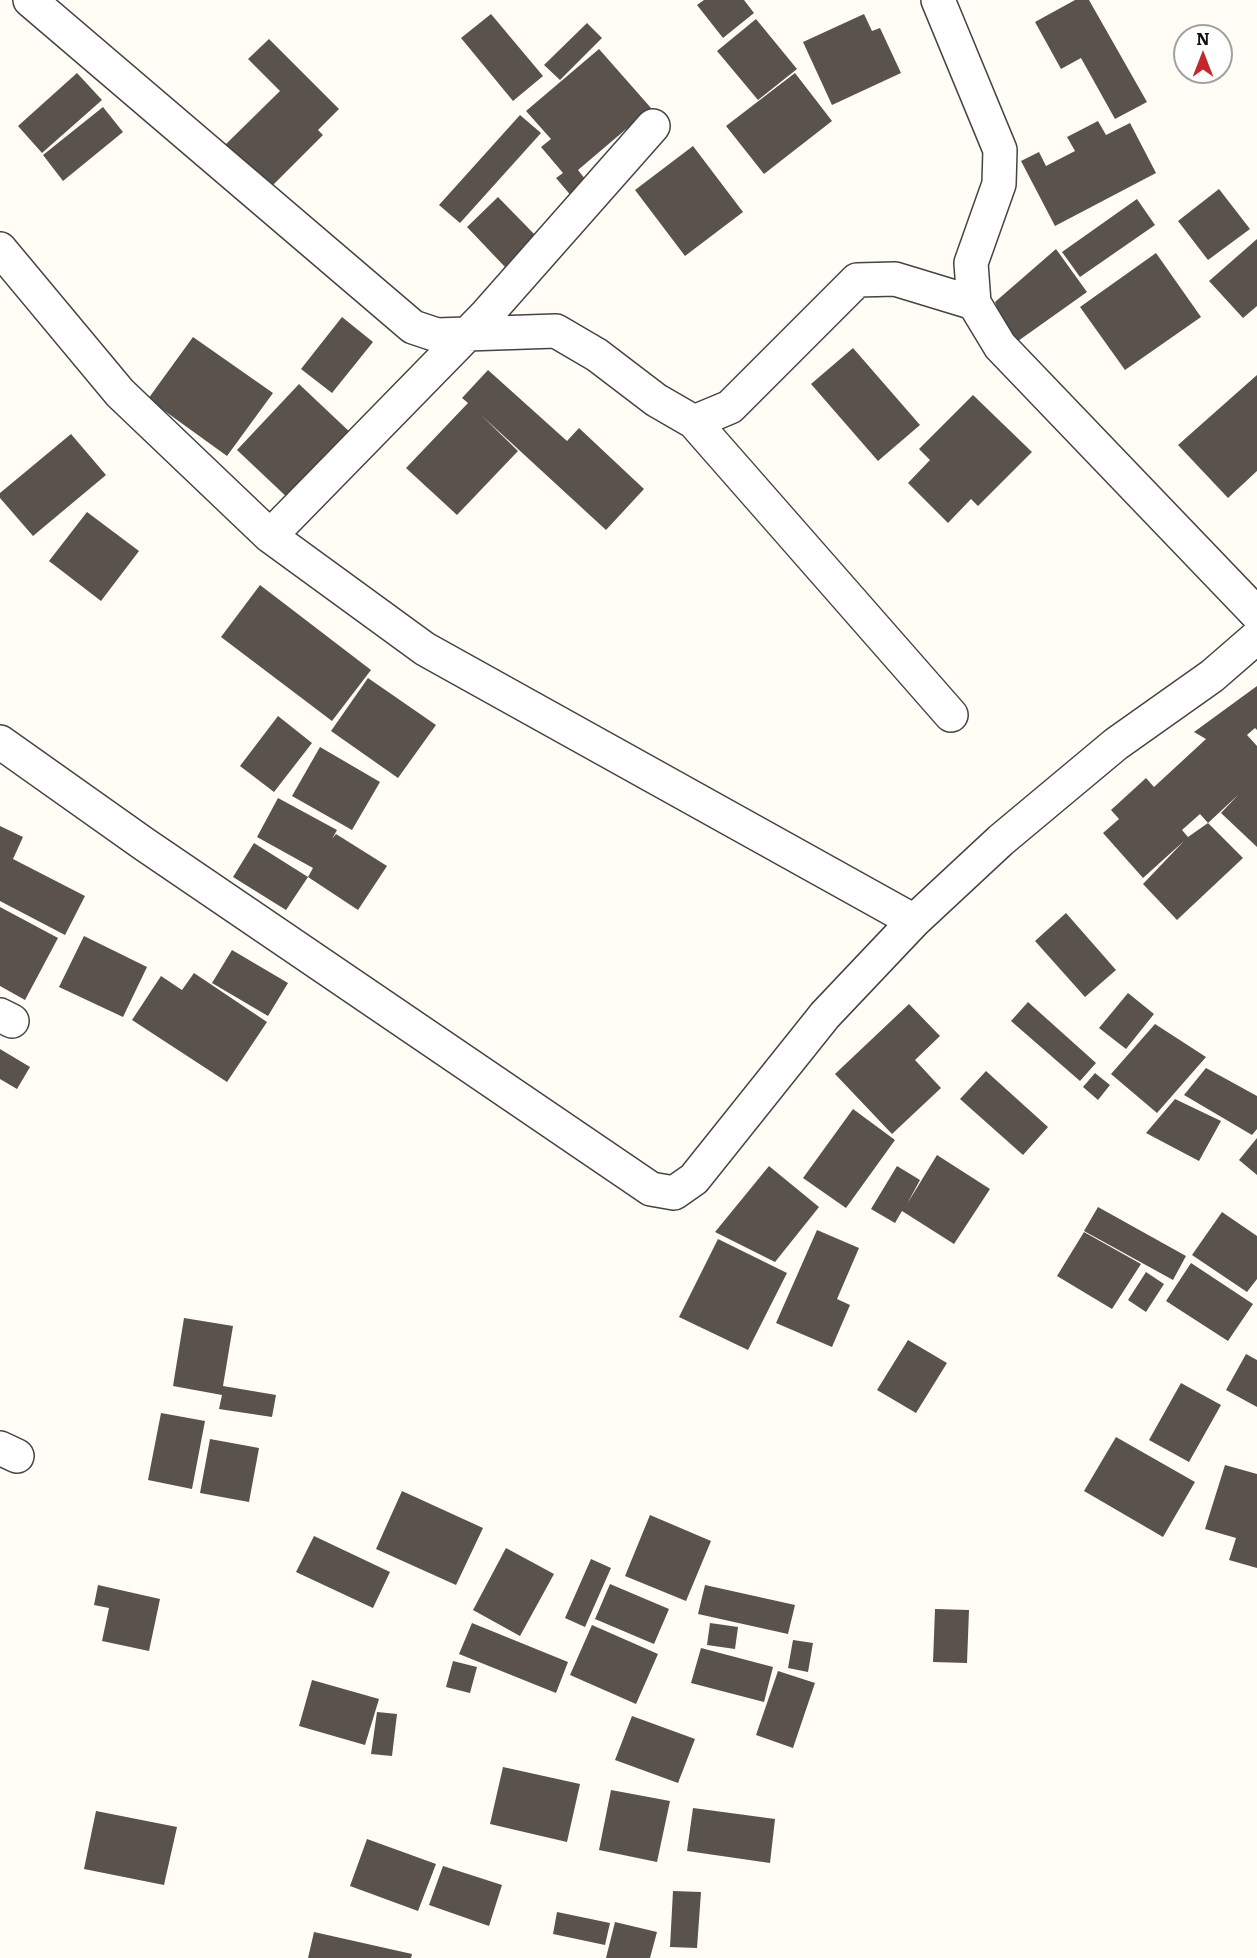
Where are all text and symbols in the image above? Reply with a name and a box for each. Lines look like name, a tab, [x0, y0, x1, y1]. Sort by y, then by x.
north arrow	[1173, 24, 1233, 84]
text: N	[1196, 26, 1210, 50]

